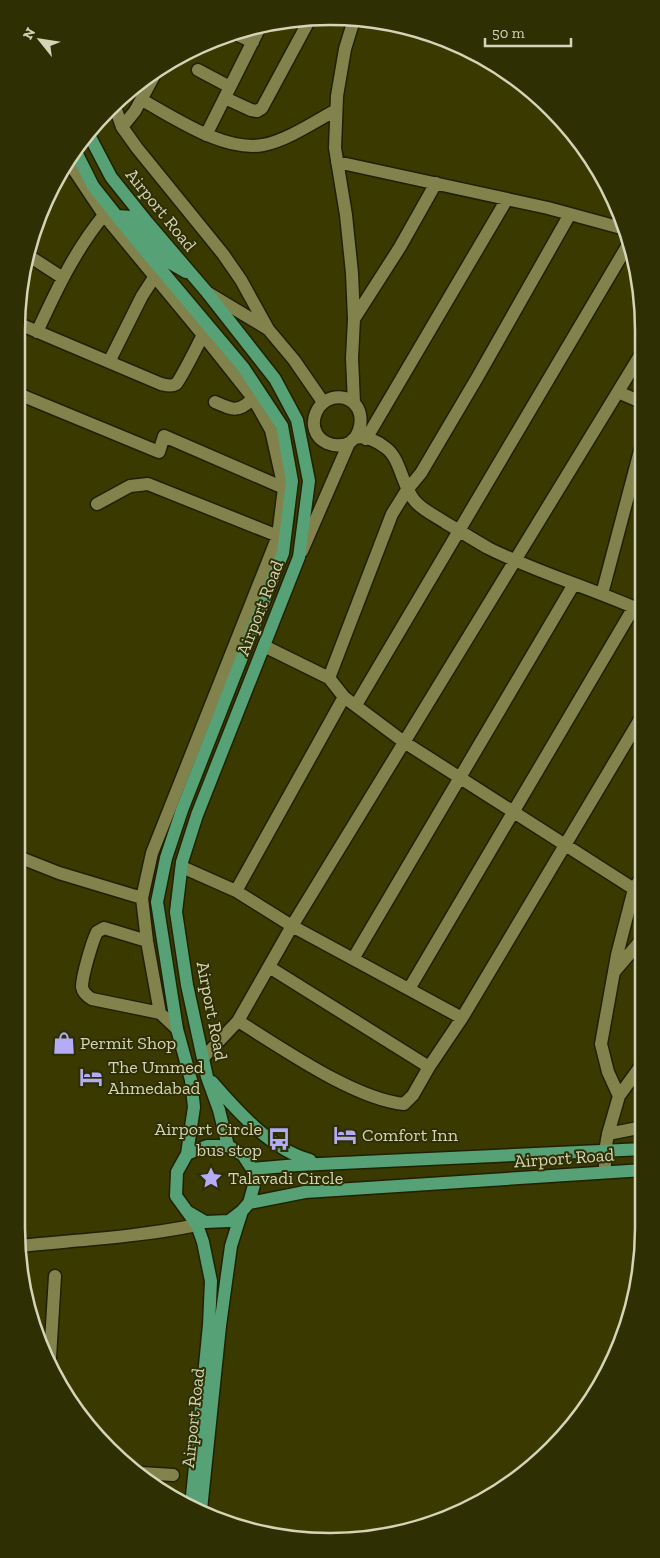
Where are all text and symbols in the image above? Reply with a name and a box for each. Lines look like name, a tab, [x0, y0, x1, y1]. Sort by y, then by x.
north arrow	[15, 15, 65, 65]
scale bar	[485, 15, 571, 47]
text: 50 m	[492, 24, 525, 42]
text: N	[19, 25, 39, 43]
street label: Airport Road	[121, 164, 201, 256]
street label: Airport Road	[232, 557, 288, 659]
street label: Airport Road	[192, 960, 232, 1063]
shop icon: Permit Shop	[51, 1030, 77, 1056]
place label: Permit Shop	[80, 1032, 176, 1054]
place label: The Ummed Ahmedabad	[108, 1056, 204, 1099]
hotel icon: The Ummed Ahmedabad	[78, 1064, 104, 1090]
place label: Airport Circle bus stop	[154, 1118, 262, 1161]
hotel icon: Comfort Inn	[332, 1122, 358, 1148]
place label: Comfort Inn	[362, 1124, 459, 1146]
bus stop icon: Airport Circle bus stop	[266, 1126, 292, 1152]
street label: Airport Road	[513, 1144, 615, 1172]
place icon: Talavadi Circle	[198, 1165, 224, 1191]
place label: Talavadi Circle	[228, 1167, 343, 1189]
street label: Airport Road	[177, 1367, 209, 1469]

